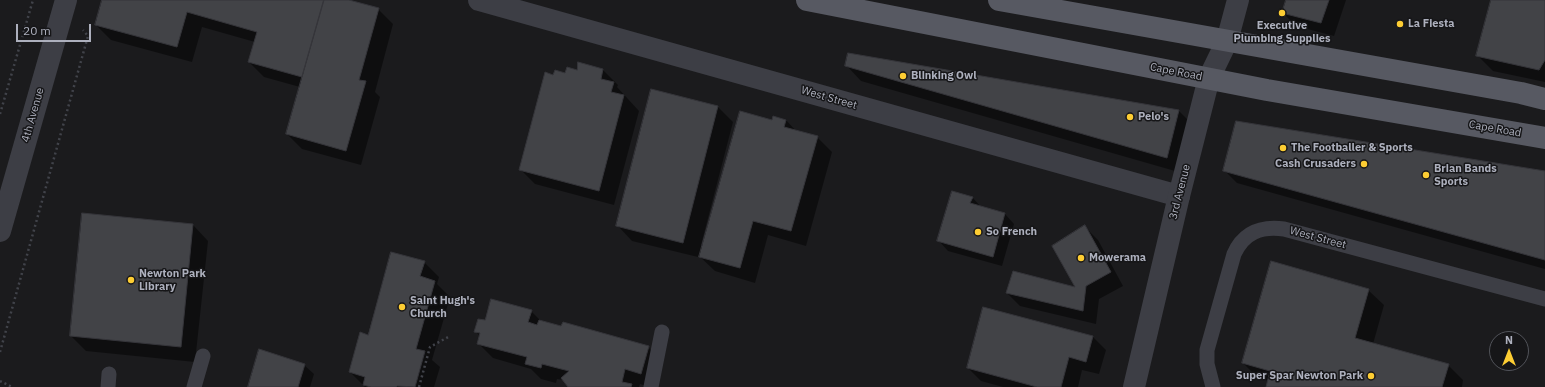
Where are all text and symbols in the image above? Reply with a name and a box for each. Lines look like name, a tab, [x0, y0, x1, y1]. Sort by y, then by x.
marker: Executive Plumbing Supplies	[1277, 8, 1287, 18]
scale bar	[18, 16, 93, 42]
place label: La Fiesta	[1408, 17, 1454, 31]
place label: Executive Plumbing Supplies	[1234, 19, 1330, 45]
marker: La Fiesta	[1395, 19, 1405, 29]
text: 20 m	[23, 23, 51, 38]
street label: Cape Road	[1149, 60, 1203, 84]
place label: Blinking Owl	[911, 69, 977, 83]
marker: Blinking Owl	[898, 71, 908, 81]
street label: West Street	[800, 84, 858, 112]
street label: 4th Avenue	[19, 86, 47, 144]
place label: Pelo's	[1138, 110, 1169, 124]
marker: Pelo's	[1125, 112, 1135, 122]
street label: Cape Road	[1468, 118, 1522, 140]
place label: The Footballer & Sports	[1291, 141, 1413, 155]
marker: The Footballer & Sports	[1278, 143, 1288, 153]
place label: Cash Crusaders	[1275, 157, 1356, 171]
marker: Cash Crusaders	[1359, 159, 1369, 169]
place label: Brian Bands Sports	[1434, 162, 1497, 188]
street label: 3rd Avenue	[1167, 163, 1193, 221]
marker: Brian Bands Sports	[1421, 170, 1431, 180]
street label: West Street	[1288, 224, 1348, 252]
place label: So French	[986, 225, 1037, 239]
marker: So French	[973, 227, 983, 237]
place label: Mowerama	[1089, 251, 1146, 265]
marker: Mowerama	[1076, 253, 1086, 263]
place label: Newton Park Library	[139, 267, 206, 293]
marker: Newton Park Library	[126, 275, 136, 285]
place label: Saint Hugh's Church	[410, 294, 475, 320]
marker: Saint Hugh's Church	[397, 302, 407, 312]
north arrow	[1489, 331, 1529, 371]
text: N	[1505, 333, 1513, 347]
place label: Super Spar Newton Park	[1236, 369, 1363, 383]
marker: Super Spar Newton Park	[1366, 371, 1376, 381]

